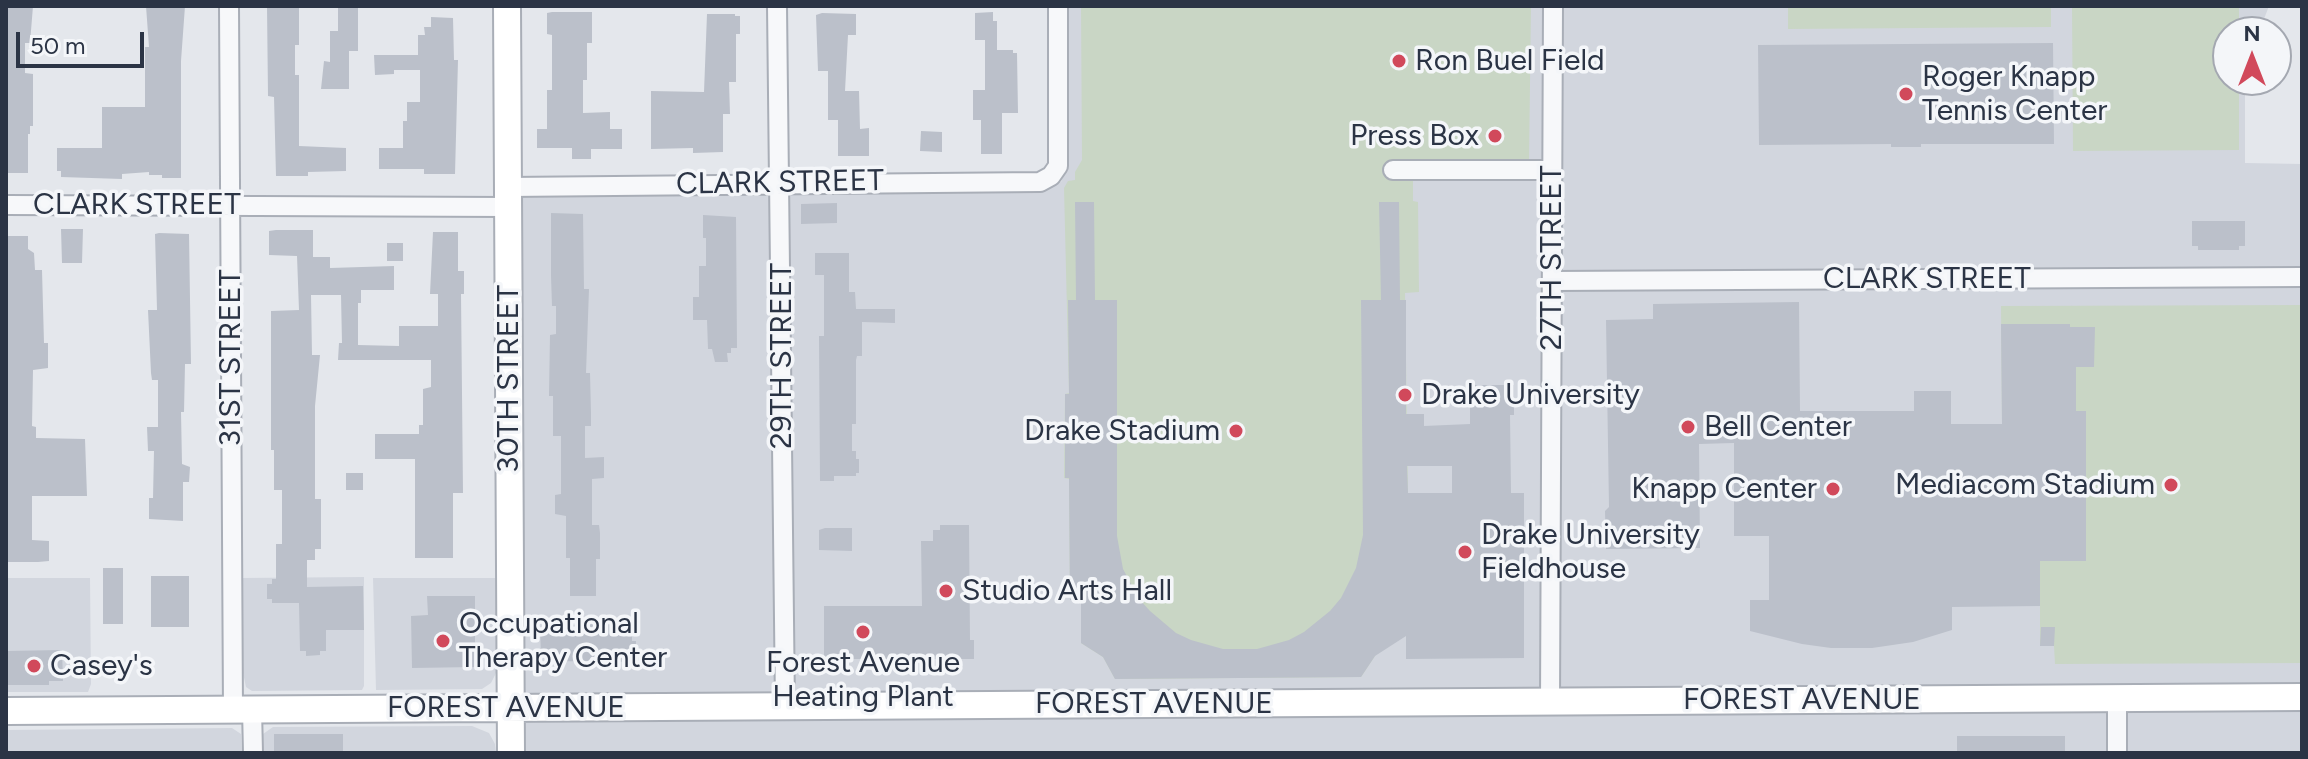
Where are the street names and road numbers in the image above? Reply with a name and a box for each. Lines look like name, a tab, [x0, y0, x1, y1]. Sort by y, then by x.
street label: CLARK STREET	[676, 163, 884, 203]
street label: 27TH STREET	[1534, 165, 1570, 351]
street label: CLARK STREET	[33, 187, 241, 223]
street label: CLARK STREET	[1823, 261, 2031, 297]
street label: 29TH STREET	[764, 263, 800, 449]
street label: 31ST STREET	[213, 270, 249, 446]
street label: 30TH STREET	[491, 285, 527, 473]
street label: FOREST AVENUE	[1683, 682, 1921, 718]
street label: FOREST AVENUE	[1035, 686, 1273, 722]
street label: FOREST AVENUE	[387, 690, 625, 726]

